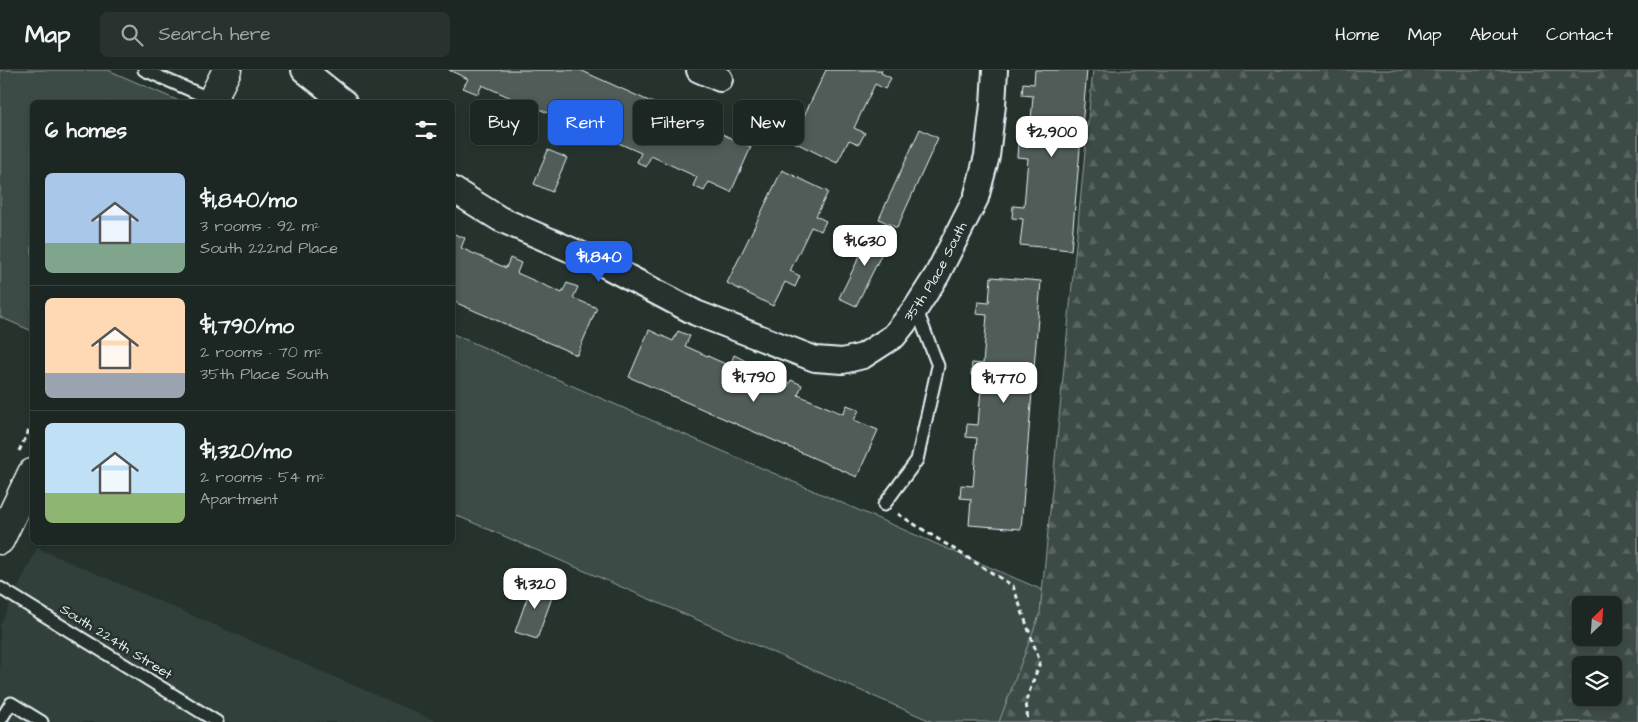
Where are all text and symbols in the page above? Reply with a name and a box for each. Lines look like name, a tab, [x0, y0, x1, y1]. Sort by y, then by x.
search box	[100, 12, 450, 57]
text: Map	[25, 18, 70, 52]
icon: search	[118, 21, 146, 49]
text: Search here	[158, 21, 271, 48]
text: Home	[1335, 22, 1380, 47]
text: Map	[1408, 22, 1442, 47]
text: About	[1470, 22, 1518, 47]
text: Contact	[1546, 22, 1613, 47]
chip: Buy	[470, 100, 538, 145]
chip: Rent	[548, 100, 623, 145]
chip: Filters	[633, 100, 723, 145]
chip: New	[733, 100, 804, 145]
text: 6 homes	[45, 116, 127, 145]
icon: filters	[412, 116, 440, 144]
pin: $2,900	[1011, 116, 1093, 158]
text: $2,900	[1027, 121, 1077, 143]
text: $1,840/mo	[200, 186, 297, 215]
icon: home	[85, 193, 145, 253]
text: 3 rooms · 92 m²	[200, 215, 320, 237]
street label: 35th Place South	[899, 219, 972, 326]
pin: $1,630	[824, 224, 906, 267]
text: $1,630	[844, 230, 886, 252]
text: South 222nd Place	[200, 237, 338, 259]
pin: $1,840	[558, 240, 640, 283]
text: $1,840	[576, 246, 622, 268]
text: $1,790/mo	[200, 312, 294, 341]
icon: home	[85, 318, 145, 378]
text: 2 rooms · 70 m²	[200, 341, 323, 363]
pin: $1,790	[713, 360, 795, 403]
pin: $1,770	[963, 362, 1045, 404]
text: 35th Place South	[200, 363, 328, 385]
text: $1,790	[733, 366, 775, 388]
text: $1,770	[982, 367, 1026, 389]
text: $1,320/mo	[200, 437, 292, 466]
icon: home	[85, 443, 145, 503]
text: 2 rooms · 54 m²	[200, 466, 325, 488]
text: Apartment	[200, 488, 278, 510]
pin: $1,320	[494, 568, 576, 610]
text: $1,320	[514, 573, 556, 595]
north arrow	[1572, 596, 1622, 646]
map controls	[1572, 596, 1622, 706]
street label: South 224th Street	[56, 599, 176, 685]
button: layers	[1572, 656, 1622, 706]

